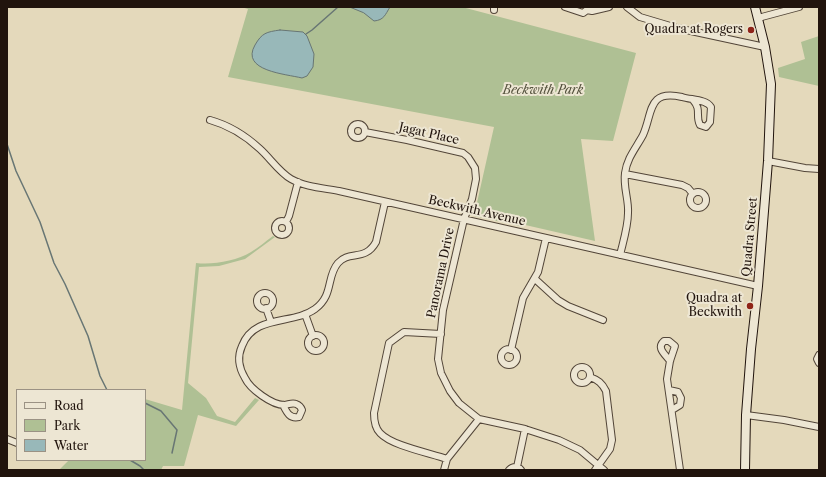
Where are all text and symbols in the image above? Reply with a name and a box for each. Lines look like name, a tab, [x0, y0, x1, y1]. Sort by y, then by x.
place label: Quadra at Rogers	[644, 23, 743, 37]
marker: Quadra at Rogers	[746, 25, 756, 35]
park label: Beckwith Park	[503, 84, 583, 98]
street label: Jagat Place	[398, 120, 460, 148]
street label: Beckwith Avenue	[427, 193, 527, 229]
street label: Quadra Street	[739, 197, 761, 277]
street label: Panorama Drive	[424, 226, 458, 320]
place label: Quadra at Beckwith	[686, 292, 742, 320]
marker: Quadra at Beckwith	[745, 301, 755, 311]
legend	[16, 389, 146, 461]
text: Road	[54, 398, 84, 413]
text: Park	[54, 418, 80, 433]
text: Water	[54, 438, 88, 453]

